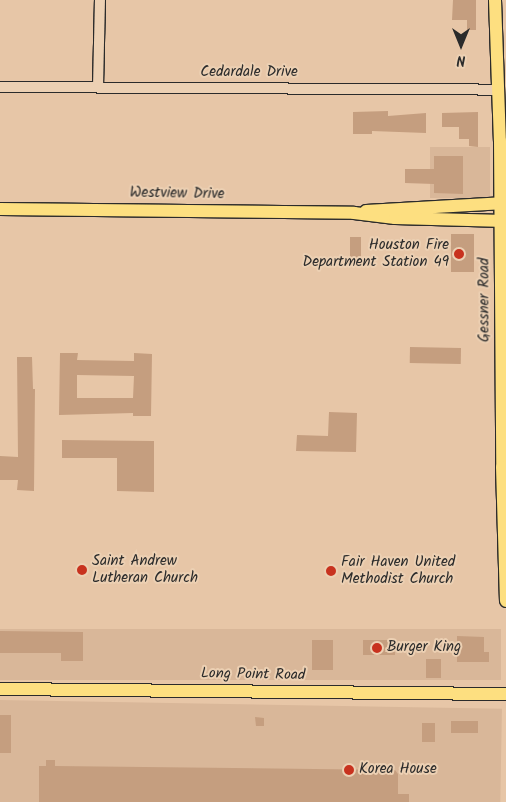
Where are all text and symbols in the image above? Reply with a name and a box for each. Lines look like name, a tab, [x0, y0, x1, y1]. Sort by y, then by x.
north arrow	[436, 20, 486, 70]
text: N	[457, 49, 465, 71]
street label: Cedardale Drive	[200, 64, 298, 82]
street label: Westview Drive	[129, 184, 225, 204]
place label: Houston Fire Department Station 49	[303, 236, 449, 271]
marker: Houston Fire Department Station 49	[453, 248, 465, 260]
street label: Gessner Road	[476, 258, 494, 342]
place label: Saint Andrew Lutheran Church	[92, 552, 198, 587]
place label: Fair Haven United Methodist Church	[341, 553, 455, 588]
marker: Saint Andrew Lutheran Church	[76, 564, 88, 576]
marker: Fair Haven United Methodist Church	[325, 565, 337, 577]
place label: Burger King	[387, 639, 461, 657]
marker: Burger King	[371, 642, 383, 654]
street label: Long Point Road	[201, 665, 305, 685]
place label: Korea House	[359, 761, 437, 779]
marker: Korea House	[343, 764, 355, 776]

